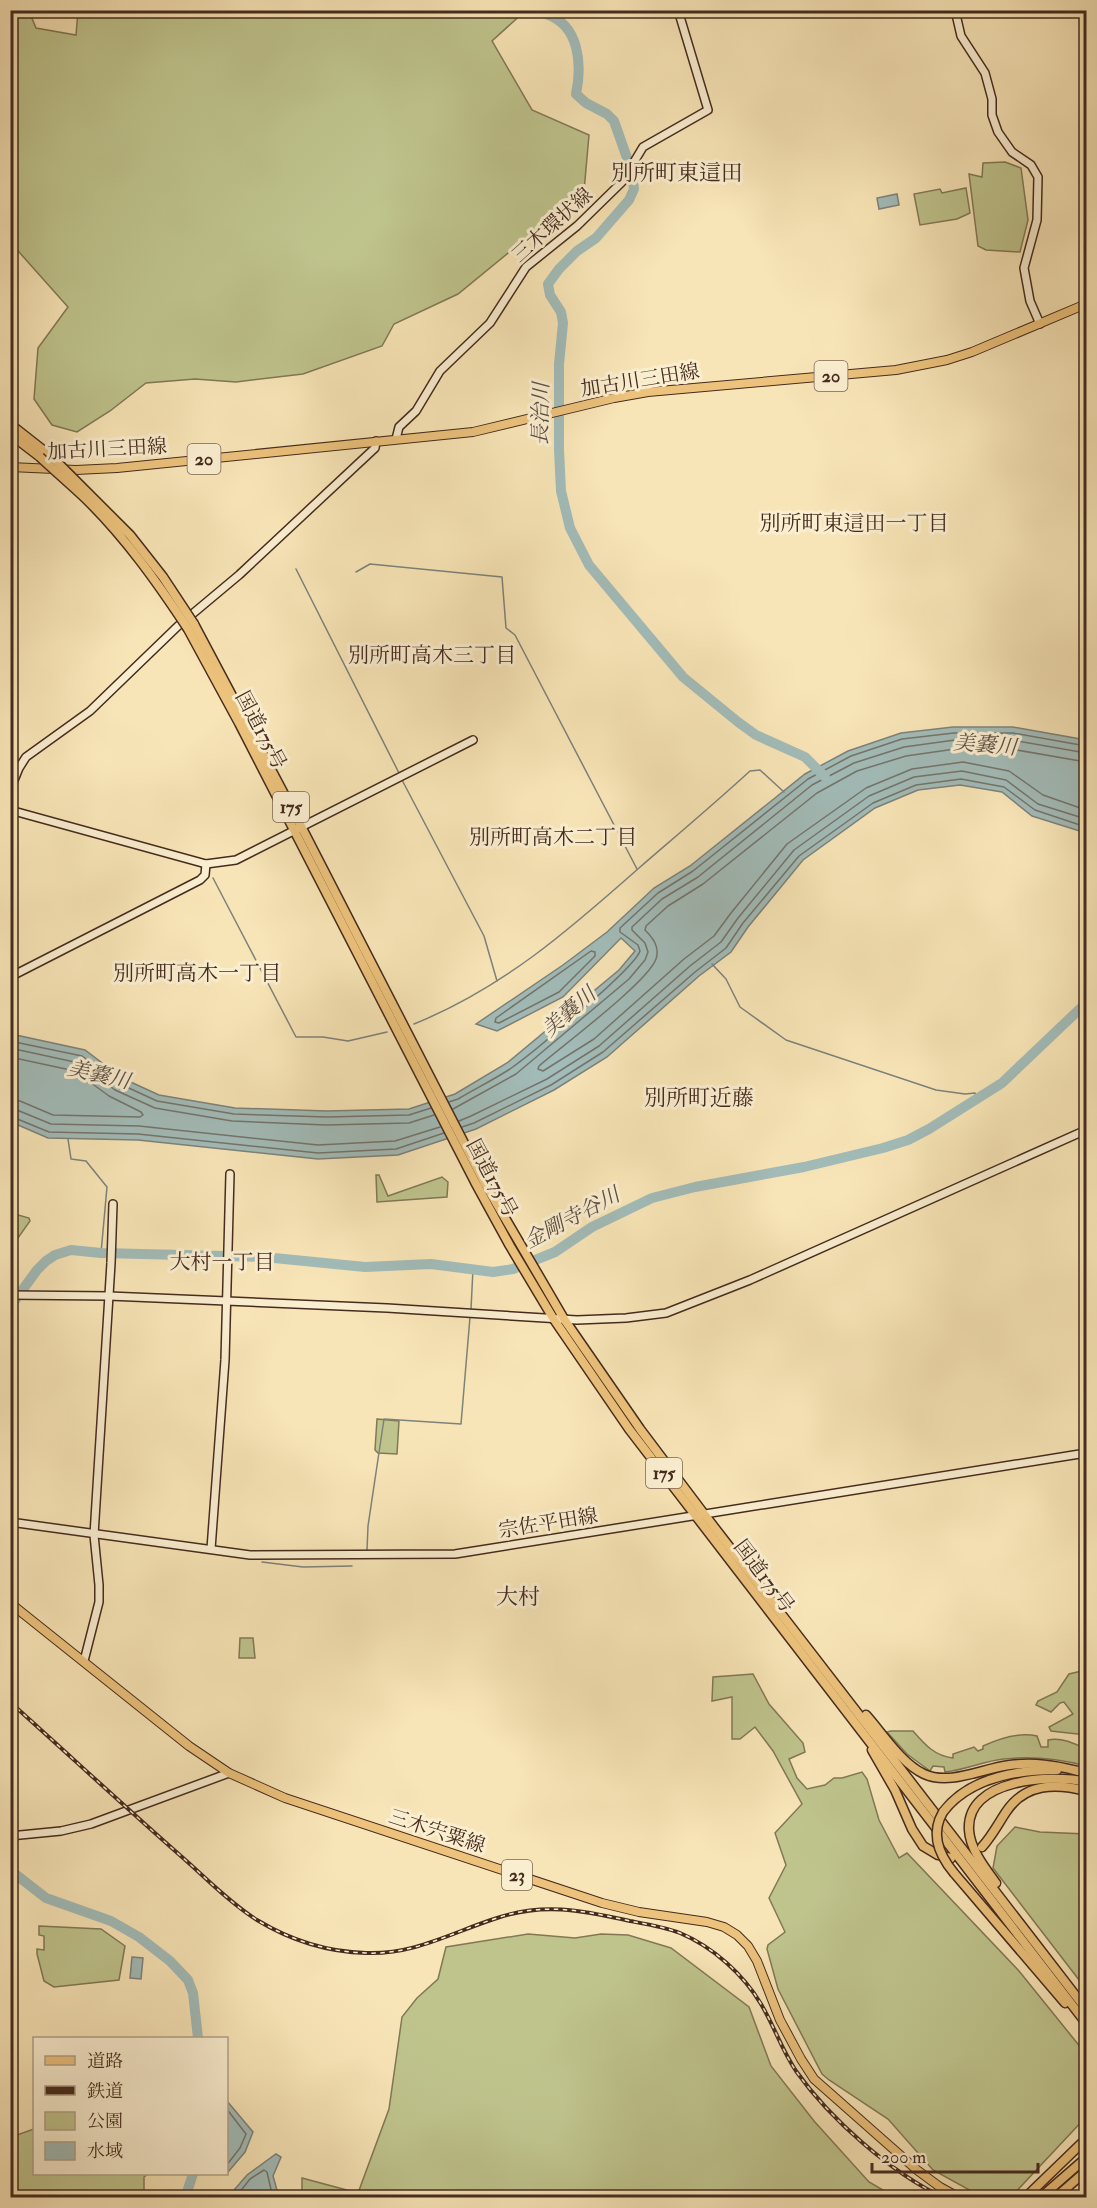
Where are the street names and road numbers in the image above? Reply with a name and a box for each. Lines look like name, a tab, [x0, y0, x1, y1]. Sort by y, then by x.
street label: 三木環状線	[506, 182, 598, 268]
street label: 加古川三田線	[579, 358, 701, 402]
road number: 20	[814, 361, 848, 391]
street label: 加古川三田線	[46, 433, 168, 465]
road number: 20	[188, 444, 220, 474]
street label: 国道175号	[230, 687, 292, 773]
road number: 175	[273, 792, 309, 822]
street label: 国道175号	[461, 1135, 523, 1221]
road number: 175	[646, 1458, 682, 1488]
street label: 宗佐平田線	[497, 1503, 599, 1543]
street label: 国道175号	[728, 1534, 800, 1618]
street label: 三木宍粟線	[386, 1804, 488, 1858]
road number: 23	[502, 1860, 532, 1890]

